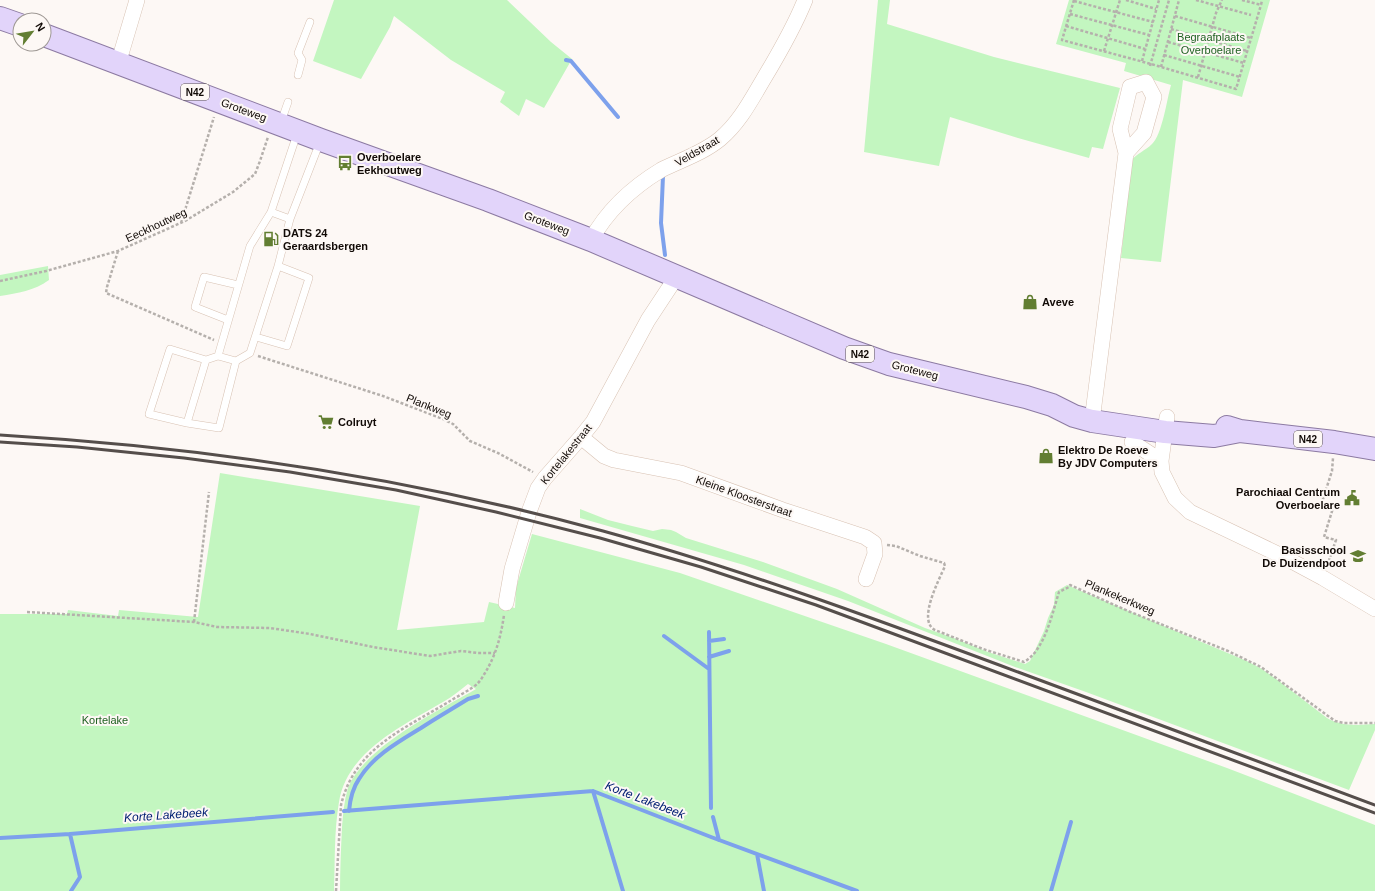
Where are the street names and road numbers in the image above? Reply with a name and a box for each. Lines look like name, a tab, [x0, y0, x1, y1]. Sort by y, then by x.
road number: N42	[181, 84, 209, 100]
street label: Groteweg	[220, 96, 268, 124]
street label: Veldstraat	[673, 134, 721, 168]
street label: Eeckhoutweg	[124, 206, 188, 244]
street label: Groteweg	[523, 209, 571, 237]
road number: N42	[846, 346, 874, 362]
street label: Groteweg	[890, 358, 940, 382]
street label: Plankweg	[405, 392, 453, 420]
street label: Kortelakestraat	[538, 421, 594, 487]
road number: N42	[1294, 431, 1322, 447]
street label: Kleine Kloosterstraat	[694, 473, 794, 519]
street label: Plankekerkweg	[1083, 577, 1157, 617]

